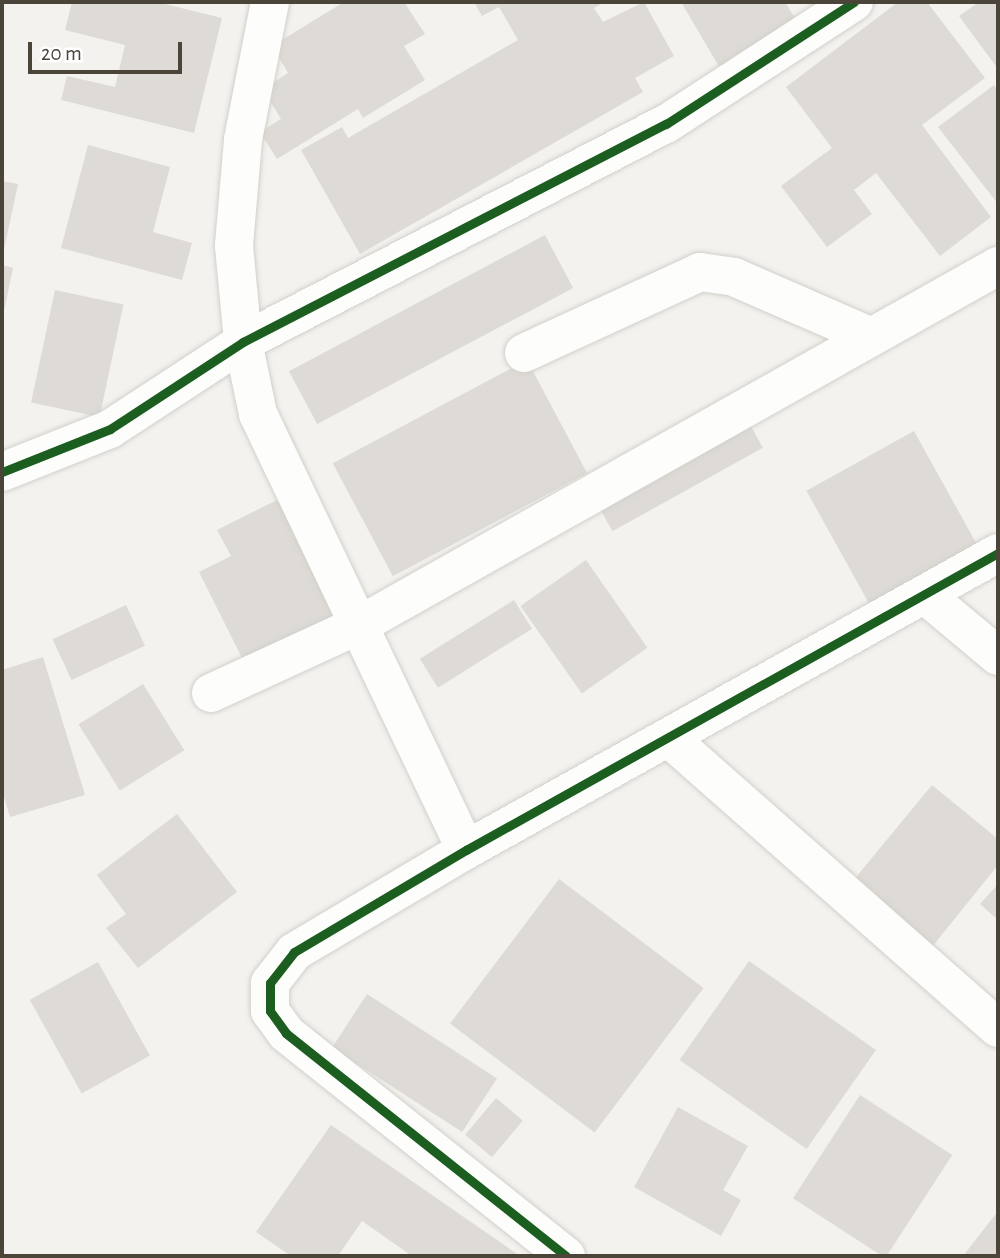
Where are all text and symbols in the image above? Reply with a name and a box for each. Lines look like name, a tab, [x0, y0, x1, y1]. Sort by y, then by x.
scale bar	[32, 28, 186, 72]
text: 20 m	[41, 43, 82, 64]

